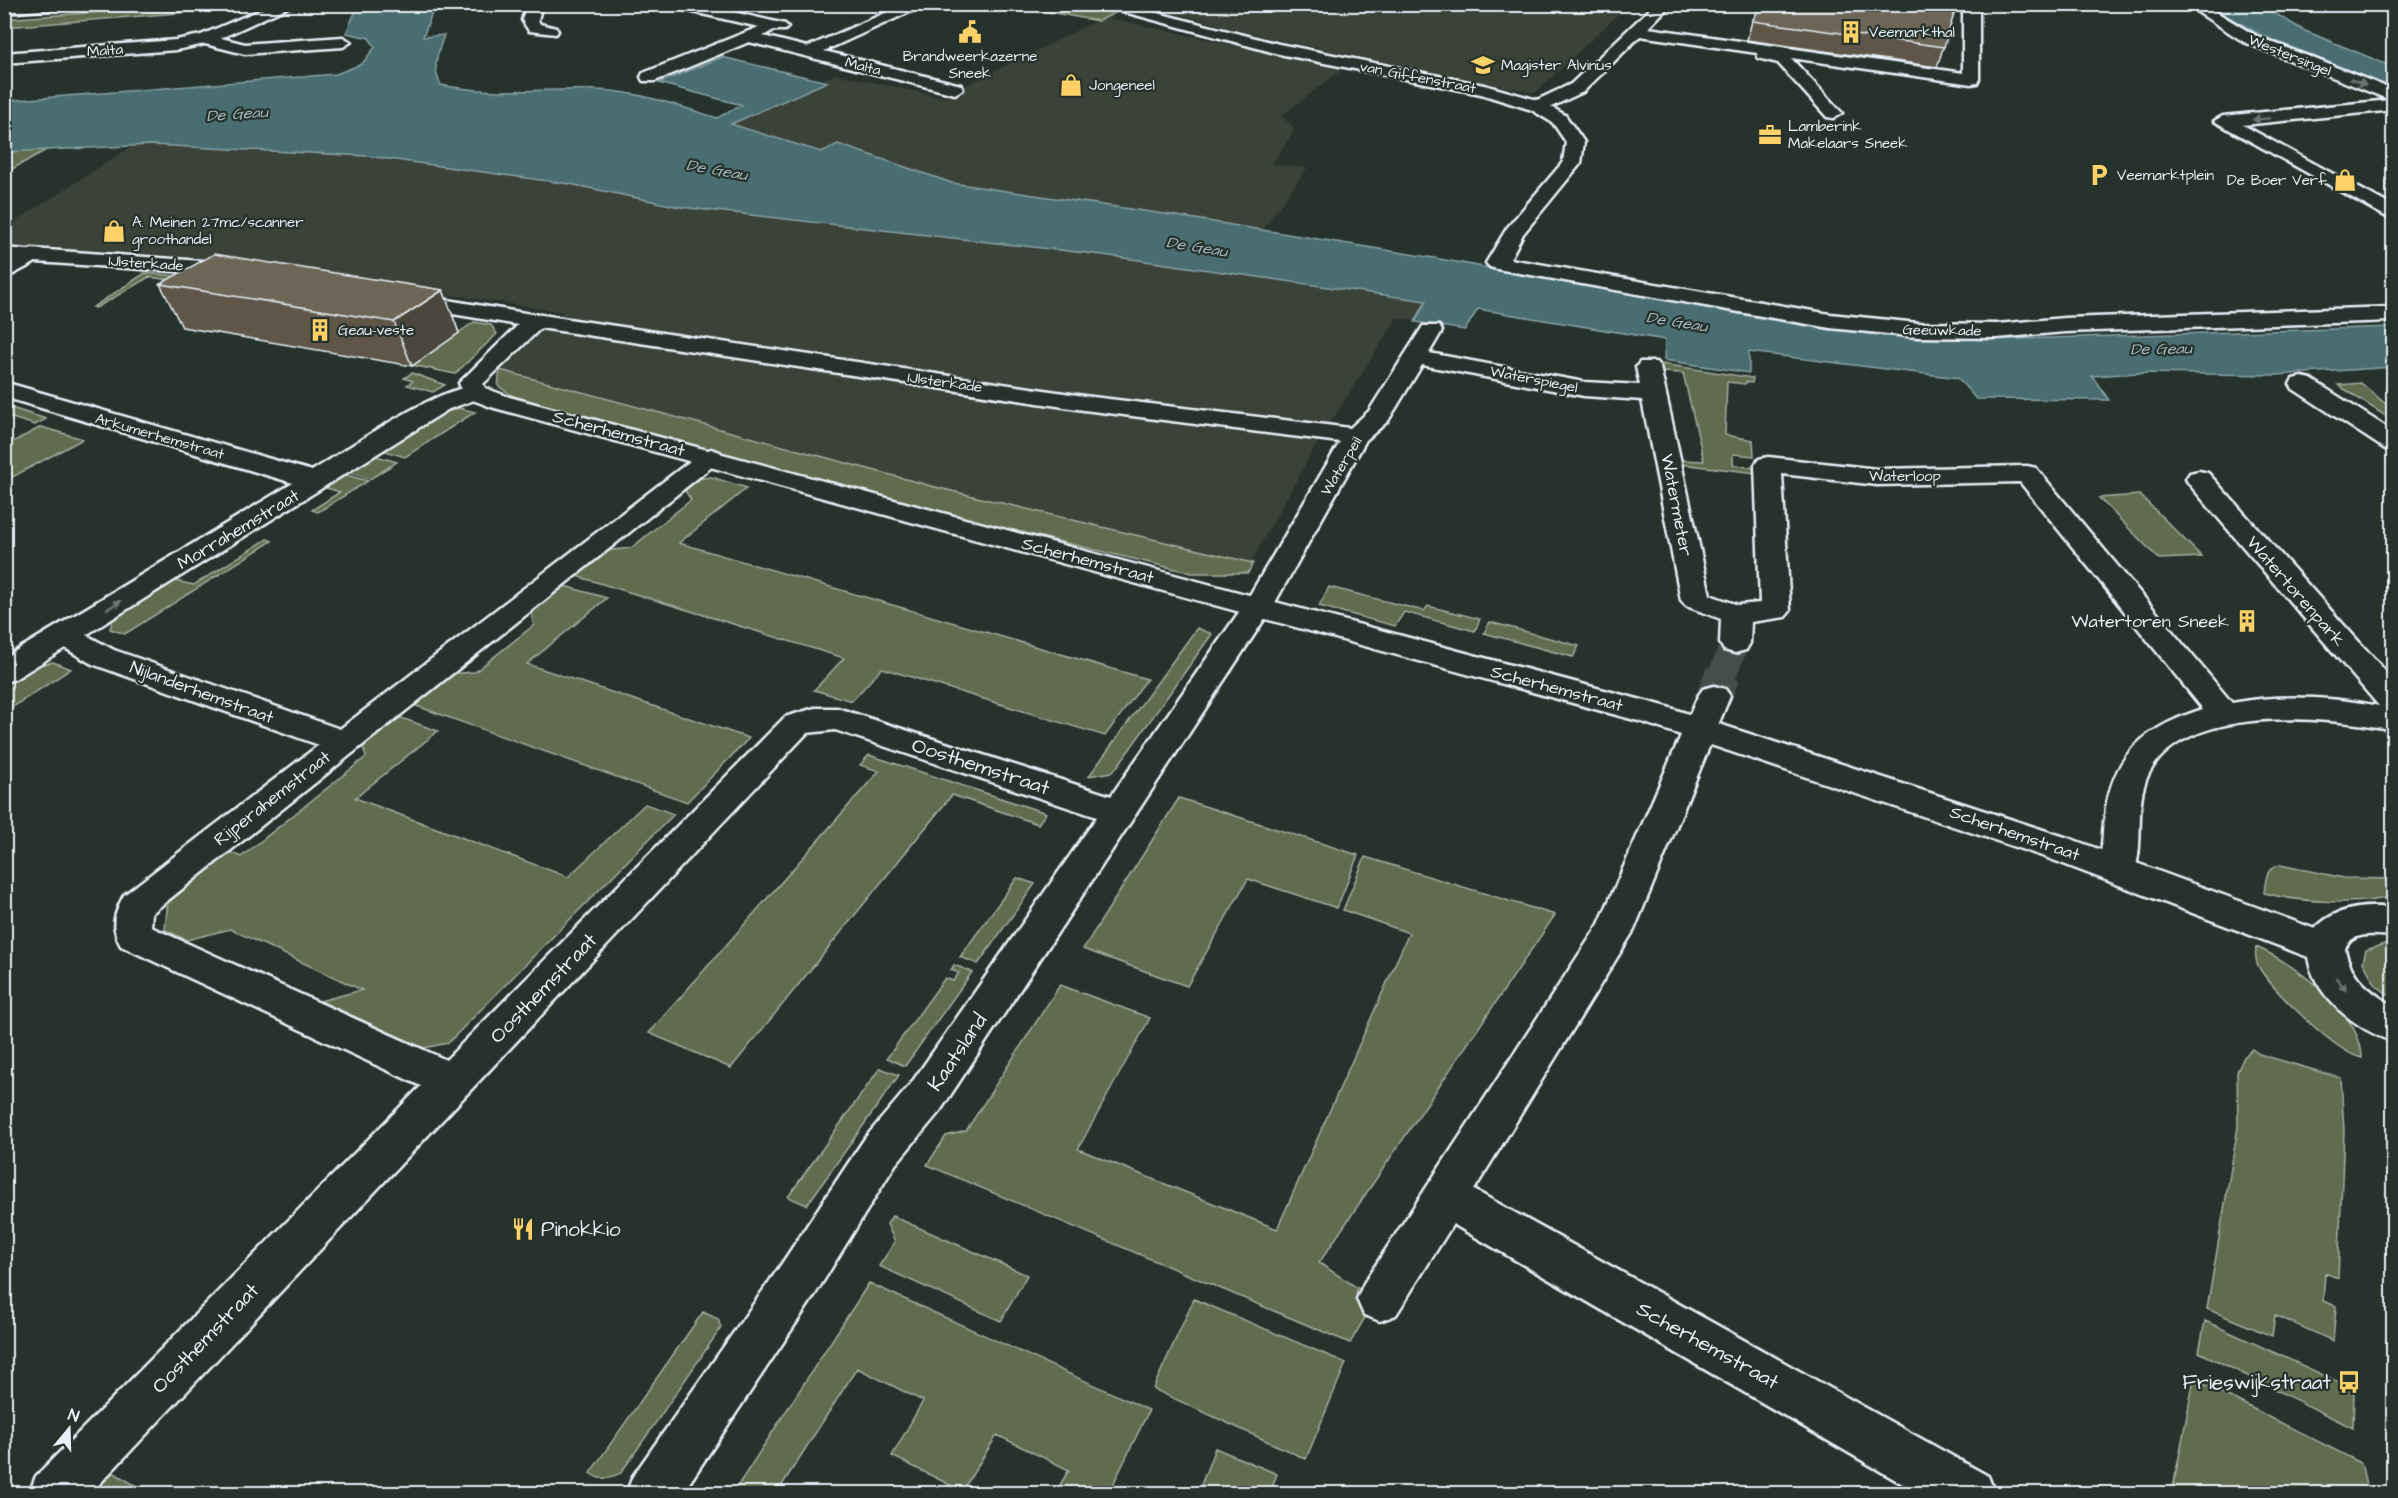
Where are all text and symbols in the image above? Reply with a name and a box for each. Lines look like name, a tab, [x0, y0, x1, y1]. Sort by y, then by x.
public building icon: Brandweerkazerne Sneek	[957, 19, 983, 45]
building icon: Veemarkthal	[1838, 19, 1864, 45]
place label: Veemarkthal	[1869, 22, 1955, 43]
street label: Westersingel	[2245, 29, 2334, 83]
street label: Malta	[86, 39, 124, 62]
place label: Brandweerkazerne Sneek	[903, 46, 1037, 84]
street label: Malta	[843, 52, 883, 81]
school or university icon: Magister Alvinus	[1470, 52, 1496, 78]
place label: Magister Alvinus	[1501, 55, 1612, 77]
street label: van Giffenstraat	[1358, 56, 1478, 99]
shop icon: Jongeneel	[1058, 72, 1084, 98]
place label: Jongeneel	[1089, 75, 1155, 97]
one-way arrow	[2350, 77, 2368, 87]
water label: De Geau	[206, 101, 269, 127]
one-way arrow	[2251, 114, 2270, 123]
place label: Lamberink Makelaars Sneek	[1788, 116, 1907, 154]
office icon: Lamberink Makelaars Sneek	[1757, 122, 1783, 148]
water label: De Geau	[685, 154, 750, 186]
parking icon: Veemarktplein	[2086, 162, 2112, 188]
place label: Veemarktplein	[2117, 165, 2215, 186]
shop icon: De Boer Verf	[2332, 167, 2358, 193]
place label: De Boer Verf	[2227, 170, 2327, 191]
place label: A. Meinen 27mc/scanner groothandel	[132, 212, 304, 251]
shop icon: A. Meinen 27mc/scanner groothandel	[101, 218, 127, 244]
water label: De Geau	[1165, 231, 1230, 263]
street label: IJlsterkade	[108, 250, 184, 277]
water label: De Geau	[1645, 306, 1710, 338]
building icon: Geau-veste	[307, 317, 333, 343]
street label: Geeuwkade	[1902, 319, 1982, 342]
place label: Geau-veste	[338, 320, 414, 341]
water label: De Geau	[2130, 337, 2193, 361]
street label: Waterspiegel	[1488, 361, 1579, 399]
street label: IJlsterkade	[906, 367, 984, 398]
street label: Scherhemstraat	[550, 404, 689, 463]
street label: Arkumerhemstraat	[93, 408, 227, 465]
street label: Waterpeil	[1316, 433, 1367, 500]
street label: Watermeter	[1654, 452, 1699, 558]
street label: Waterloop	[1869, 466, 1941, 487]
street label: Morrahemstraat	[172, 483, 305, 576]
street label: Scherhemstraat	[1019, 531, 1158, 590]
street label: Watertorenpark	[2241, 531, 2351, 652]
one-way arrow	[106, 599, 122, 610]
building icon: Watertoren Sneek	[2234, 608, 2260, 634]
place label: Watertoren Sneek	[2072, 609, 2229, 634]
street label: Nijlanderhemstraat	[126, 655, 278, 730]
street label: Scherhemstraat	[1488, 659, 1627, 718]
street label: Oosthemstraat	[908, 731, 1054, 803]
street label: Rijperahemstraat	[209, 744, 337, 852]
street label: Scherhemstraat	[1946, 800, 2084, 868]
street label: Oosthemstraat	[483, 926, 604, 1050]
one-way arrow	[2334, 976, 2346, 991]
street label: Kaatsland	[921, 1007, 994, 1097]
place label: Pinokkio	[541, 1215, 621, 1244]
restaurant icon: Pinokkio	[510, 1216, 536, 1242]
street label: Oosthemstraat	[145, 1276, 266, 1400]
street label: Scherhemstraat	[1631, 1294, 1785, 1397]
place label: Frieswijkstraat	[2183, 1368, 2332, 1397]
bus stop icon: Frieswijkstraat	[2336, 1369, 2362, 1395]
north arrow	[39, 1399, 99, 1459]
text: N	[65, 1404, 82, 1428]

